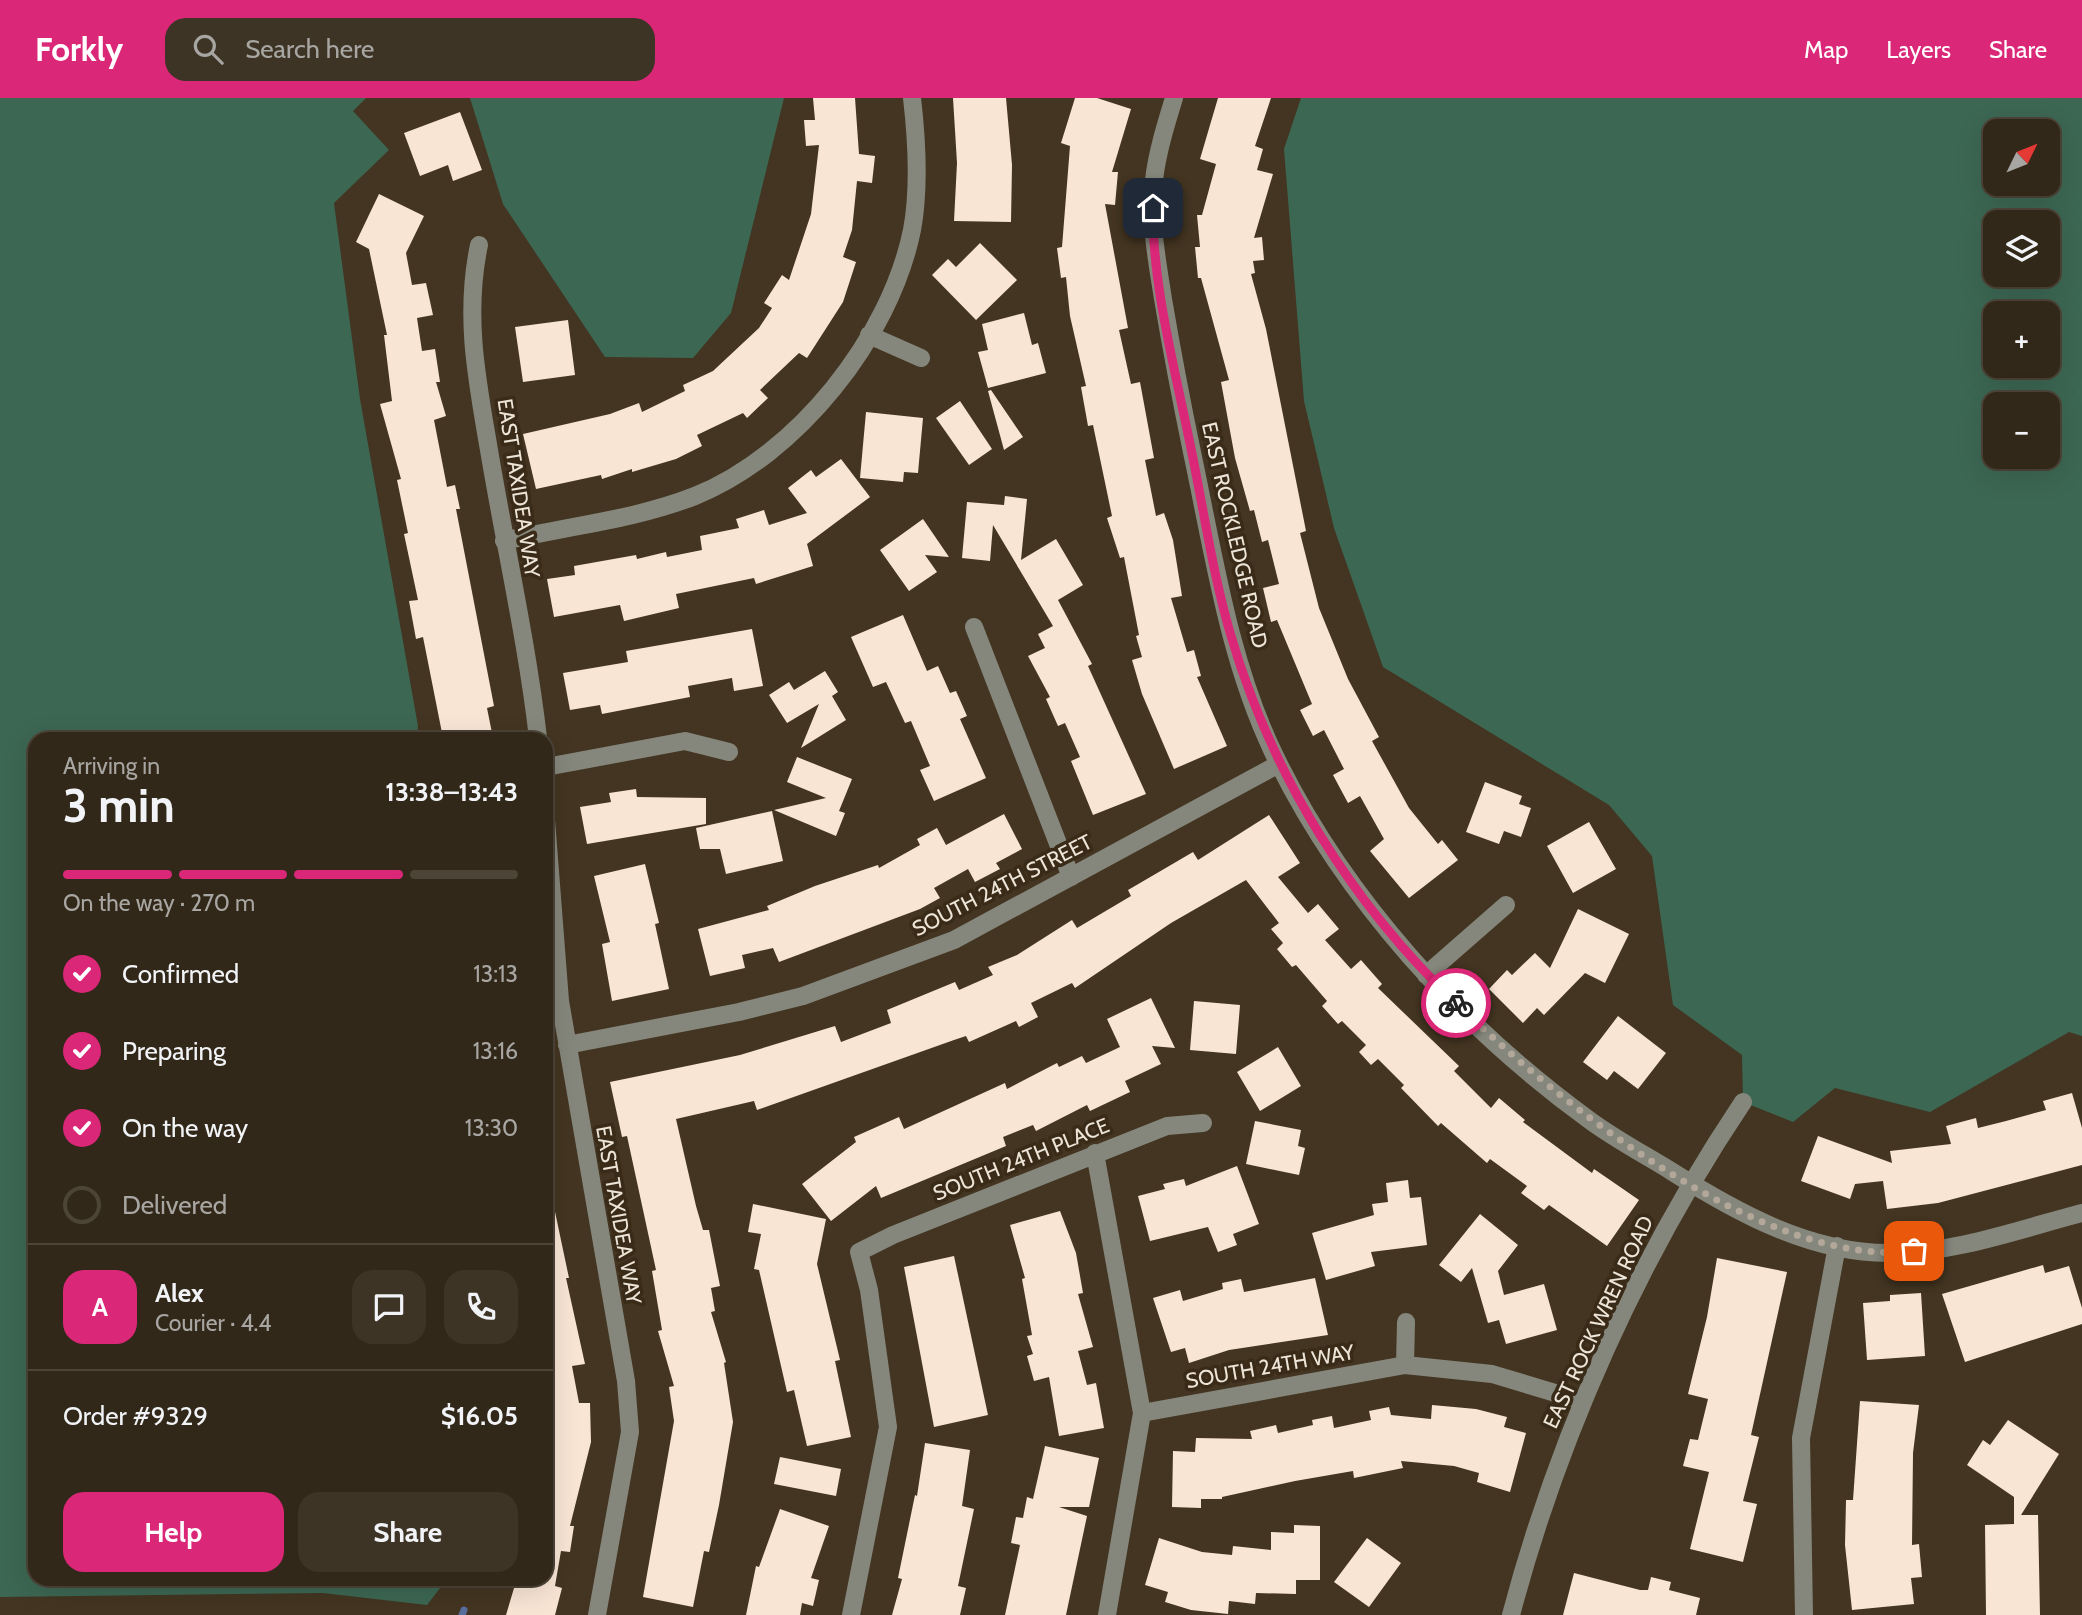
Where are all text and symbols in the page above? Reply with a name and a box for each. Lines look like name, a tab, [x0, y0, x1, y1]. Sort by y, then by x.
search box	[165, 18, 655, 81]
text: Forkly	[35, 29, 123, 69]
icon: search	[189, 30, 227, 68]
text: Search here	[245, 33, 374, 65]
text: Map	[1804, 35, 1848, 64]
text: Layers	[1886, 35, 1951, 64]
text: Share	[1989, 35, 2047, 64]
north arrow	[1983, 119, 2060, 196]
map controls	[1983, 119, 2060, 469]
pin	[1123, 178, 1183, 238]
icon: home	[1134, 189, 1172, 227]
button: layers	[1983, 210, 2060, 287]
button: +	[1983, 301, 2060, 378]
button: −	[1983, 392, 2060, 469]
street label: EAST TAXIDEA WAY	[493, 397, 546, 580]
street label: EAST ROCKLEDGE ROAD	[1197, 420, 1273, 650]
text: Arriving in	[63, 752, 160, 780]
text: 13:38–13:43	[385, 776, 518, 808]
text: 3 min	[63, 778, 175, 834]
street label: SOUTH 24TH STREET	[908, 829, 1096, 941]
text: On the way · 270 m	[63, 889, 255, 917]
icon: check	[63, 955, 101, 993]
text: Confirmed	[122, 958, 239, 990]
text: 13:13	[473, 960, 518, 988]
courier	[1421, 968, 1491, 1038]
icon: bike	[1437, 984, 1475, 1022]
icon: check	[63, 1032, 101, 1070]
text: Preparing	[122, 1035, 226, 1067]
text: 13:16	[473, 1037, 518, 1065]
icon: check	[63, 1109, 101, 1147]
text: On the way	[122, 1112, 248, 1144]
street label: SOUTH 24TH PLACE	[929, 1112, 1113, 1206]
text: 13:30	[465, 1114, 518, 1142]
street label: EAST TAXIDEA WAY	[591, 1124, 647, 1307]
text: Delivered	[122, 1189, 227, 1221]
street label: EAST ROCK WREN ROAD	[1538, 1212, 1658, 1432]
pin	[1884, 1221, 1944, 1281]
icon: bag	[1895, 1232, 1933, 1270]
button: chat	[352, 1270, 426, 1344]
button: phone	[444, 1270, 518, 1344]
text: Alex	[155, 1277, 204, 1309]
text: A	[92, 1291, 108, 1323]
text: Courier · 4.4	[155, 1309, 272, 1337]
street label: SOUTH 24TH WAY	[1184, 1339, 1357, 1393]
text: Order #9329	[63, 1400, 208, 1432]
text: $16.05	[441, 1400, 518, 1432]
button: Help	[63, 1492, 284, 1572]
button: Share	[298, 1492, 518, 1572]

